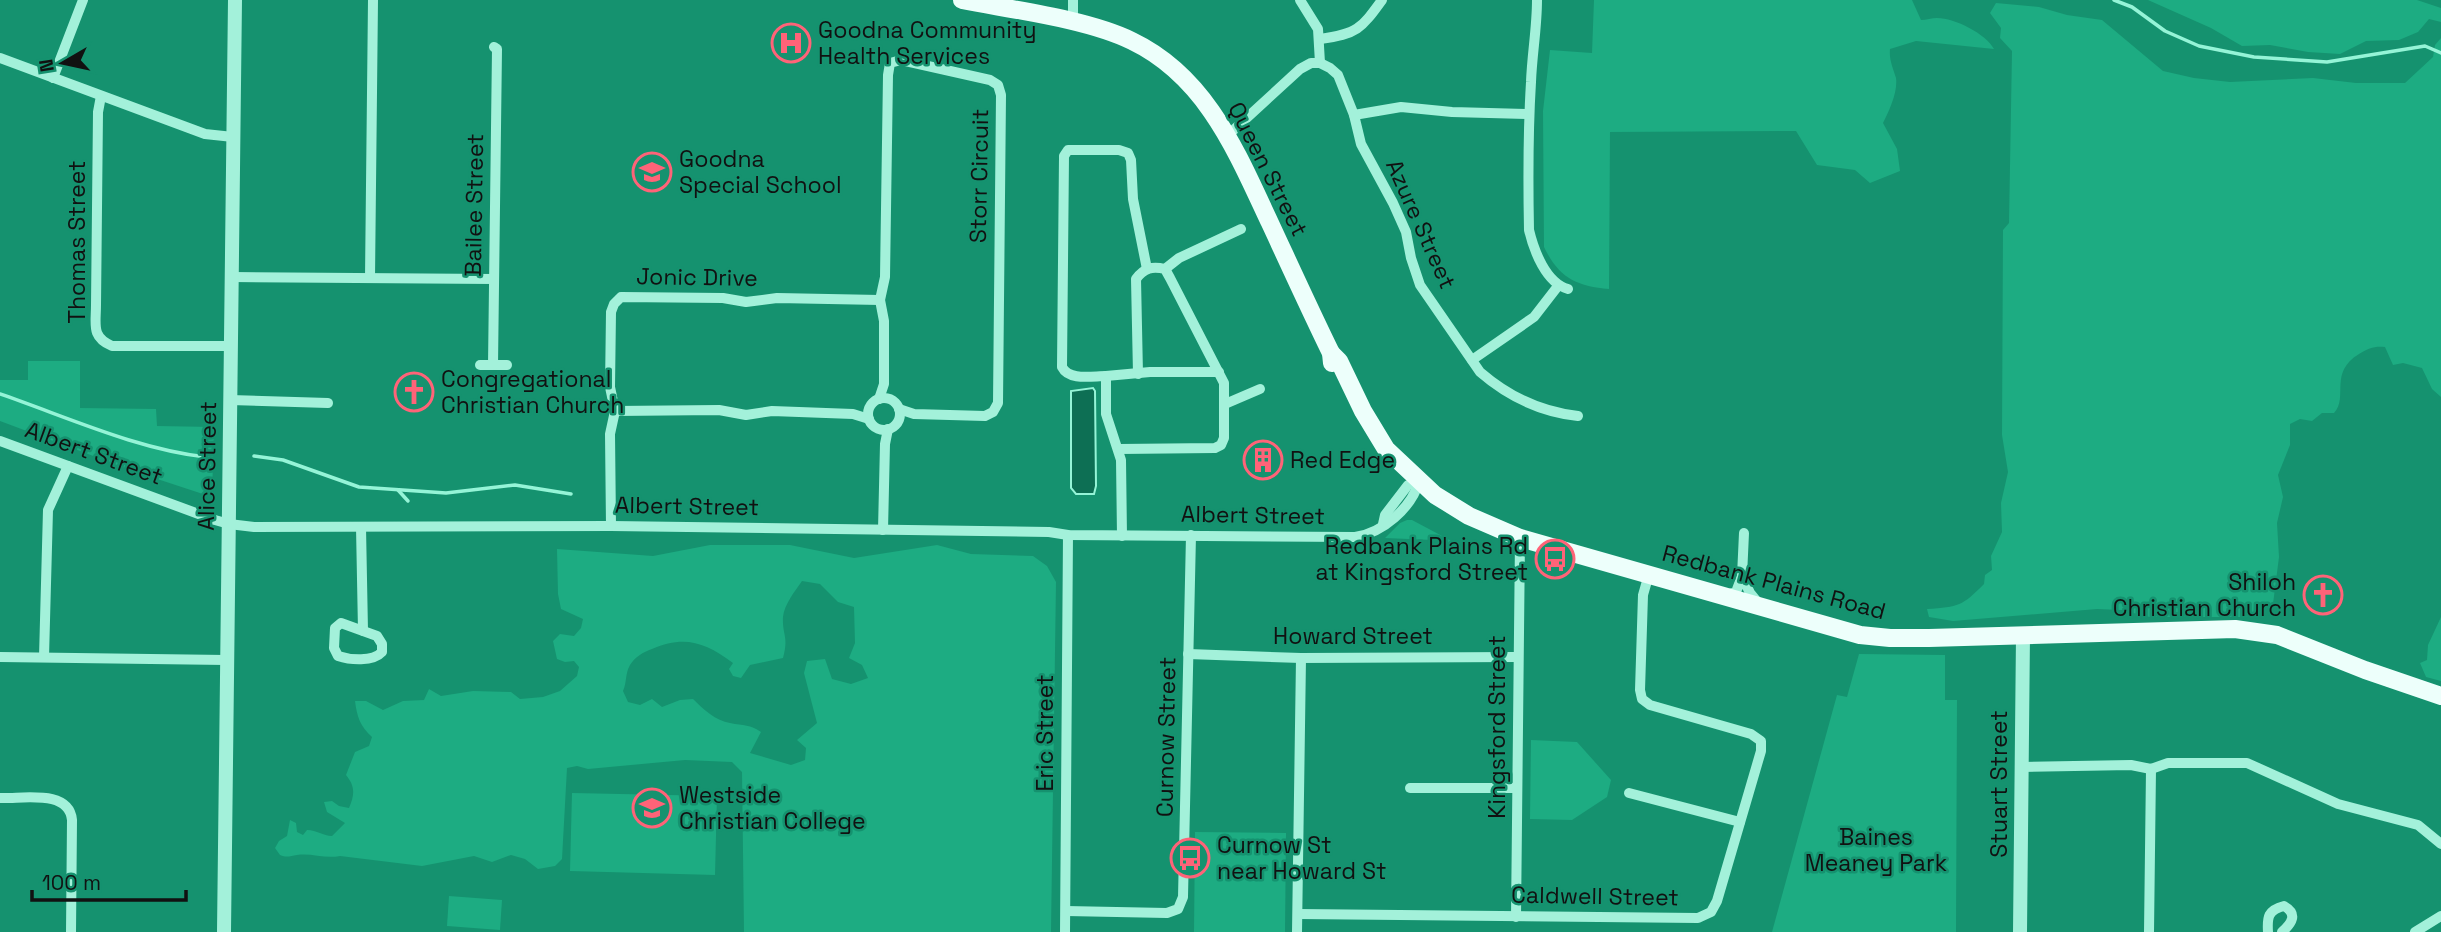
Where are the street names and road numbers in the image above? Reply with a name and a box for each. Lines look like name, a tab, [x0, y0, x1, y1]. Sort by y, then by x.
street label: Queen Street	[1221, 97, 1315, 241]
street label: Storr Circuit	[963, 109, 995, 243]
street label: Bailee Street	[458, 133, 490, 277]
street label: Azure Street	[1379, 155, 1463, 293]
street label: Thomas Street	[62, 160, 92, 324]
street label: Jonic Drive	[636, 261, 758, 293]
street label: Alice Street	[191, 401, 223, 531]
street label: Albert Street	[21, 414, 167, 492]
street label: Albert Street	[615, 490, 759, 522]
street label: Albert Street	[1181, 499, 1325, 531]
street label: Redbank Plains Road	[1659, 538, 1889, 626]
street label: Howard Street	[1273, 621, 1433, 651]
street label: Kingsford Street	[1482, 635, 1512, 819]
street label: Curnow Street	[1150, 657, 1182, 817]
street label: Eric Street	[1030, 674, 1060, 792]
street label: Stuart Street	[1984, 710, 2014, 858]
street label: Caldwell Street	[1511, 880, 1679, 912]

